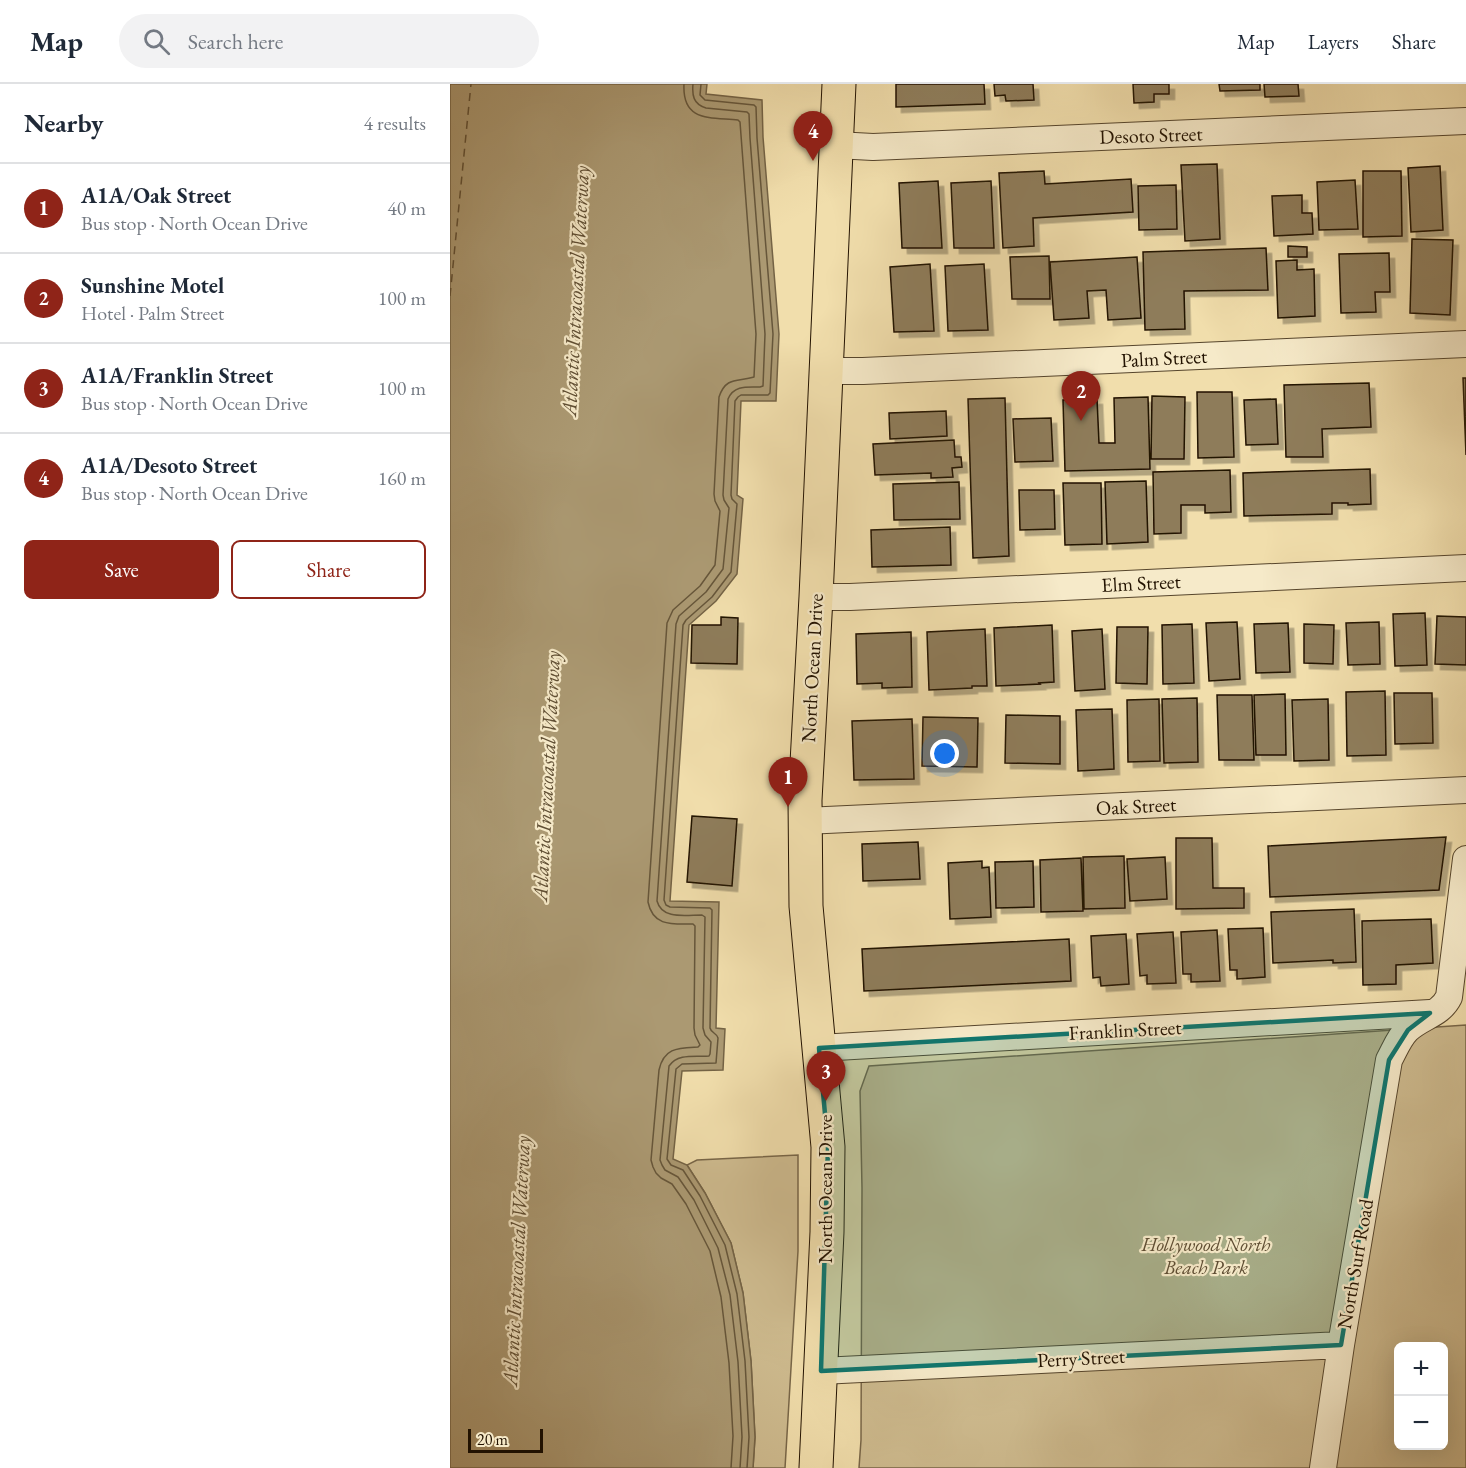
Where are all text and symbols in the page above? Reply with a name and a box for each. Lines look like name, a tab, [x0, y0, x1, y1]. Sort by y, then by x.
search box	[119, 14, 539, 68]
text: Map	[30, 23, 83, 59]
icon: search	[140, 25, 173, 58]
text: Search here	[188, 27, 283, 56]
text: Map	[1237, 28, 1275, 55]
text: Layers	[1308, 28, 1359, 55]
text: Share	[1392, 28, 1436, 55]
text: Nearby	[24, 106, 104, 140]
text: 4 results	[363, 110, 426, 136]
pin: 4	[794, 112, 832, 161]
street label: Desoto Street	[1099, 120, 1204, 150]
water label: Atlantic Intracoastal Waterway	[555, 165, 595, 419]
text: A1A/Oak Street	[81, 181, 231, 210]
text: 1	[38, 195, 49, 221]
text: 40 m	[387, 195, 426, 221]
text: Bus stop · North Ocean Drive	[81, 210, 308, 236]
text: Sunshine Motel	[81, 271, 224, 300]
text: 2	[38, 285, 49, 311]
text: 100 m	[378, 285, 426, 311]
text: Hotel · Palm Street	[81, 300, 224, 326]
street label: Palm Street	[1120, 343, 1208, 373]
text: A1A/Franklin Street	[81, 361, 273, 390]
pin: 2	[1062, 372, 1100, 421]
text: 3	[38, 375, 49, 401]
text: 100 m	[378, 375, 426, 401]
text: Bus stop · North Ocean Drive	[81, 390, 308, 416]
text: A1A/Desoto Street	[81, 451, 257, 480]
text: 4	[38, 465, 49, 491]
text: 160 m	[378, 465, 426, 491]
text: Bus stop · North Ocean Drive	[81, 480, 308, 506]
button: Save	[24, 540, 219, 599]
button: Share	[231, 540, 426, 599]
street label: Elm Street	[1101, 568, 1182, 598]
street label: North Ocean Drive	[795, 593, 829, 743]
water label: Atlantic Intracoastal Waterway	[526, 650, 566, 904]
your location	[930, 739, 959, 768]
pin: 1	[768, 758, 808, 807]
street label: Oak Street	[1095, 791, 1178, 821]
street label: Franklin Street	[1068, 1014, 1183, 1046]
pin: 3	[806, 1052, 845, 1101]
street label: North Ocean Drive	[812, 1114, 838, 1264]
water label: Atlantic Intracoastal Waterway	[496, 1135, 536, 1389]
street label: North Surf Road	[1331, 1196, 1379, 1331]
park label: Hollywood North Beach Park	[1140, 1231, 1271, 1280]
map controls	[1394, 1342, 1448, 1450]
button: +	[1394, 1342, 1448, 1396]
street label: Perry Street	[1036, 1343, 1126, 1373]
button: −	[1394, 1396, 1448, 1450]
scale bar	[468, 1426, 543, 1454]
text: 20 m	[477, 1429, 508, 1450]

